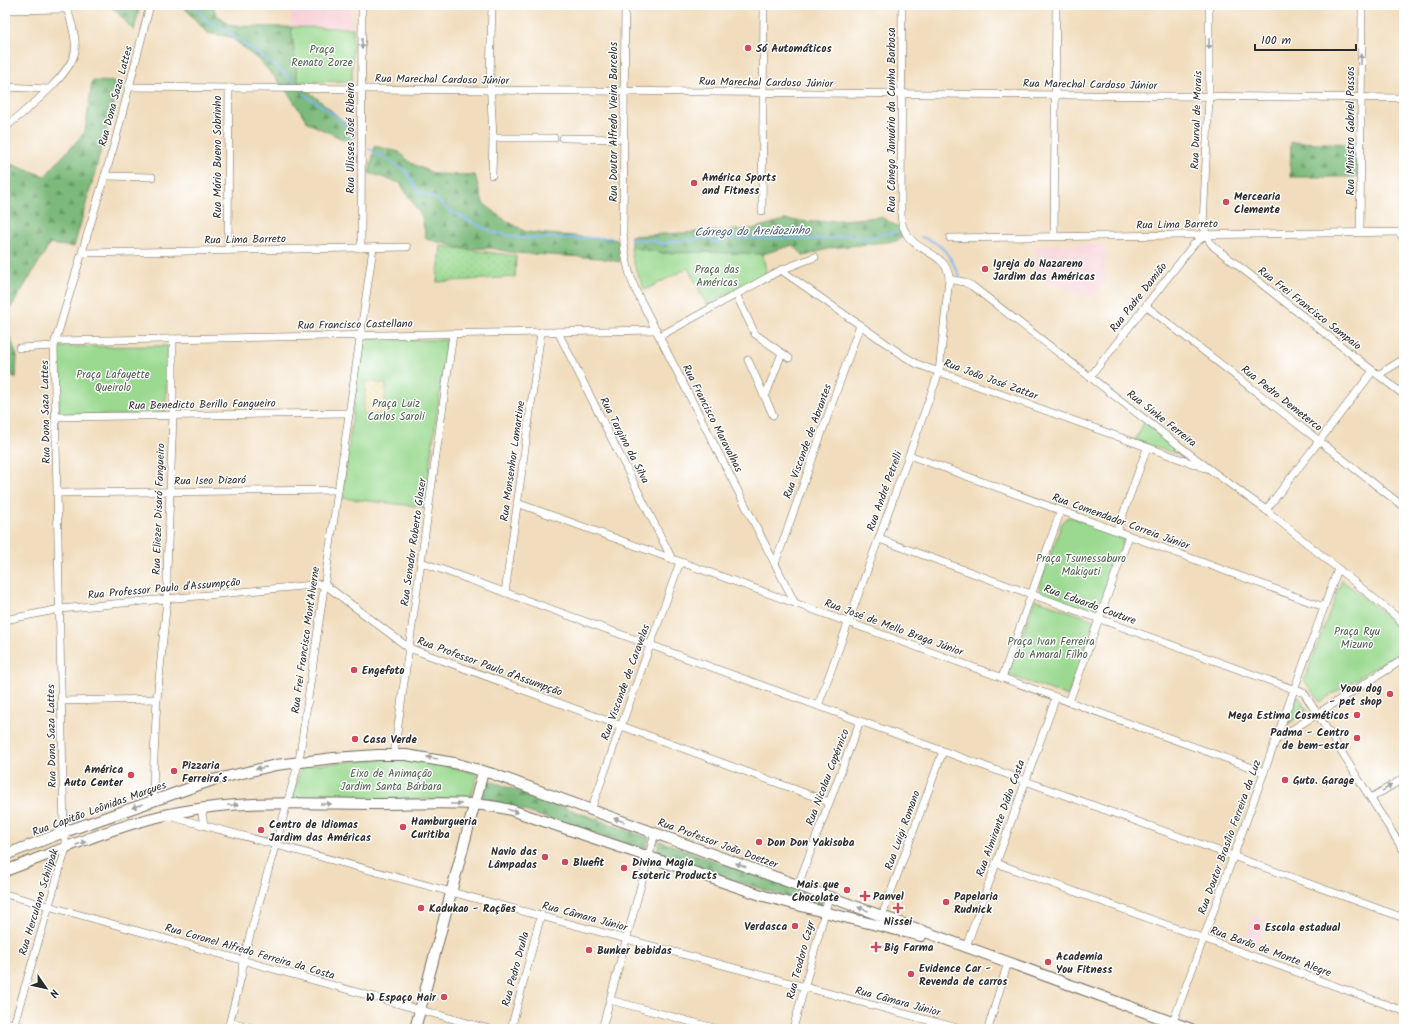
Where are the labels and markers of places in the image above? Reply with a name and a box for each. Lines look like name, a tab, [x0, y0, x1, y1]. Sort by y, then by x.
place label: Só Automáticos	[756, 40, 832, 58]
marker: Só Automáticos	[743, 43, 753, 53]
place label: América Sports and Fitness	[702, 169, 777, 200]
marker: América Sports and Fitness	[689, 178, 699, 188]
place label: Mercearia Clemente	[1234, 188, 1281, 219]
marker: Mercearia Clemente	[1221, 197, 1231, 207]
place label: Igreja do Nazareno Jardim das Américas	[993, 255, 1096, 286]
marker: Igreja do Nazareno Jardim das Américas	[980, 264, 990, 274]
place label: Engefoto	[362, 662, 405, 680]
marker: Engefoto	[349, 665, 359, 675]
place label: Yoou dog - pet shop	[1329, 680, 1382, 711]
marker: Yoou dog - pet shop	[1385, 689, 1395, 699]
place label: Mega Estima Cosméticos	[1228, 707, 1350, 725]
marker: Mega Estima Cosméticos	[1352, 710, 1362, 720]
place label: Padma - Centro de bem-estar	[1270, 724, 1350, 755]
place label: Casa Verde	[363, 731, 418, 749]
marker: Padma - Centro de bem-estar	[1352, 733, 1362, 743]
marker: Casa Verde	[350, 734, 360, 744]
place label: Pizzaria Ferreira´s	[182, 757, 228, 788]
place label: América Auto Center	[64, 761, 124, 792]
marker: Pizzaria Ferreira´s	[169, 766, 179, 776]
marker: América Auto Center	[126, 770, 136, 780]
place label: Guto. Garage	[1293, 772, 1355, 790]
marker: Guto. Garage	[1280, 775, 1290, 785]
place label: Hamburgueria Curitiba	[411, 813, 477, 844]
place label: Centro de Idiomas Jardim das Américas	[269, 816, 372, 847]
marker: Hamburgueria Curitiba	[398, 822, 408, 832]
marker: Centro de Idiomas Jardim das Américas	[256, 825, 266, 835]
place label: Don Don Yakisoba	[767, 834, 855, 852]
marker: Don Don Yakisoba	[754, 837, 764, 847]
place label: Navio das Lâmpadas	[488, 843, 538, 874]
marker: Navio das Lâmpadas	[540, 852, 550, 862]
place label: Bluefit	[573, 854, 605, 872]
place label: Divina Magia Esoteric Products	[632, 854, 718, 885]
marker: Bluefit	[560, 857, 570, 867]
marker: Divina Magia Esoteric Products	[619, 863, 629, 873]
place label: Mais que Chocolate	[792, 876, 840, 907]
marker: Mais que Chocolate	[842, 885, 852, 895]
place label: Panvel	[873, 888, 904, 906]
place label: Papelaria Rudnick	[954, 888, 998, 919]
marker: Panvel	[860, 891, 870, 901]
marker: Papelaria Rudnick	[941, 897, 951, 907]
place label: Kadukao - Rações	[429, 900, 517, 918]
marker: Kadukao - Rações	[416, 903, 426, 913]
marker: Nissei	[893, 903, 903, 913]
place label: Nissei	[884, 913, 913, 931]
place label: Verdasca	[744, 918, 787, 936]
place label: Escola estadual	[1265, 919, 1340, 937]
marker: Verdasca	[790, 921, 800, 931]
marker: Escola estadual	[1252, 922, 1262, 932]
place label: Big Farma	[884, 939, 934, 957]
place label: Bunker bebidas	[597, 942, 673, 960]
marker: Big Farma	[871, 942, 881, 952]
marker: Bunker bebidas	[584, 945, 594, 955]
place label: Academia You Fitness	[1056, 948, 1113, 979]
marker: Academia You Fitness	[1043, 957, 1053, 967]
place label: Evidence Car - Revenda de carros	[919, 960, 1008, 991]
marker: Evidence Car - Revenda de carros	[906, 969, 916, 979]
place label: W Espaço Hair	[366, 989, 437, 1007]
marker: W Espaço Hair	[439, 992, 449, 1002]

